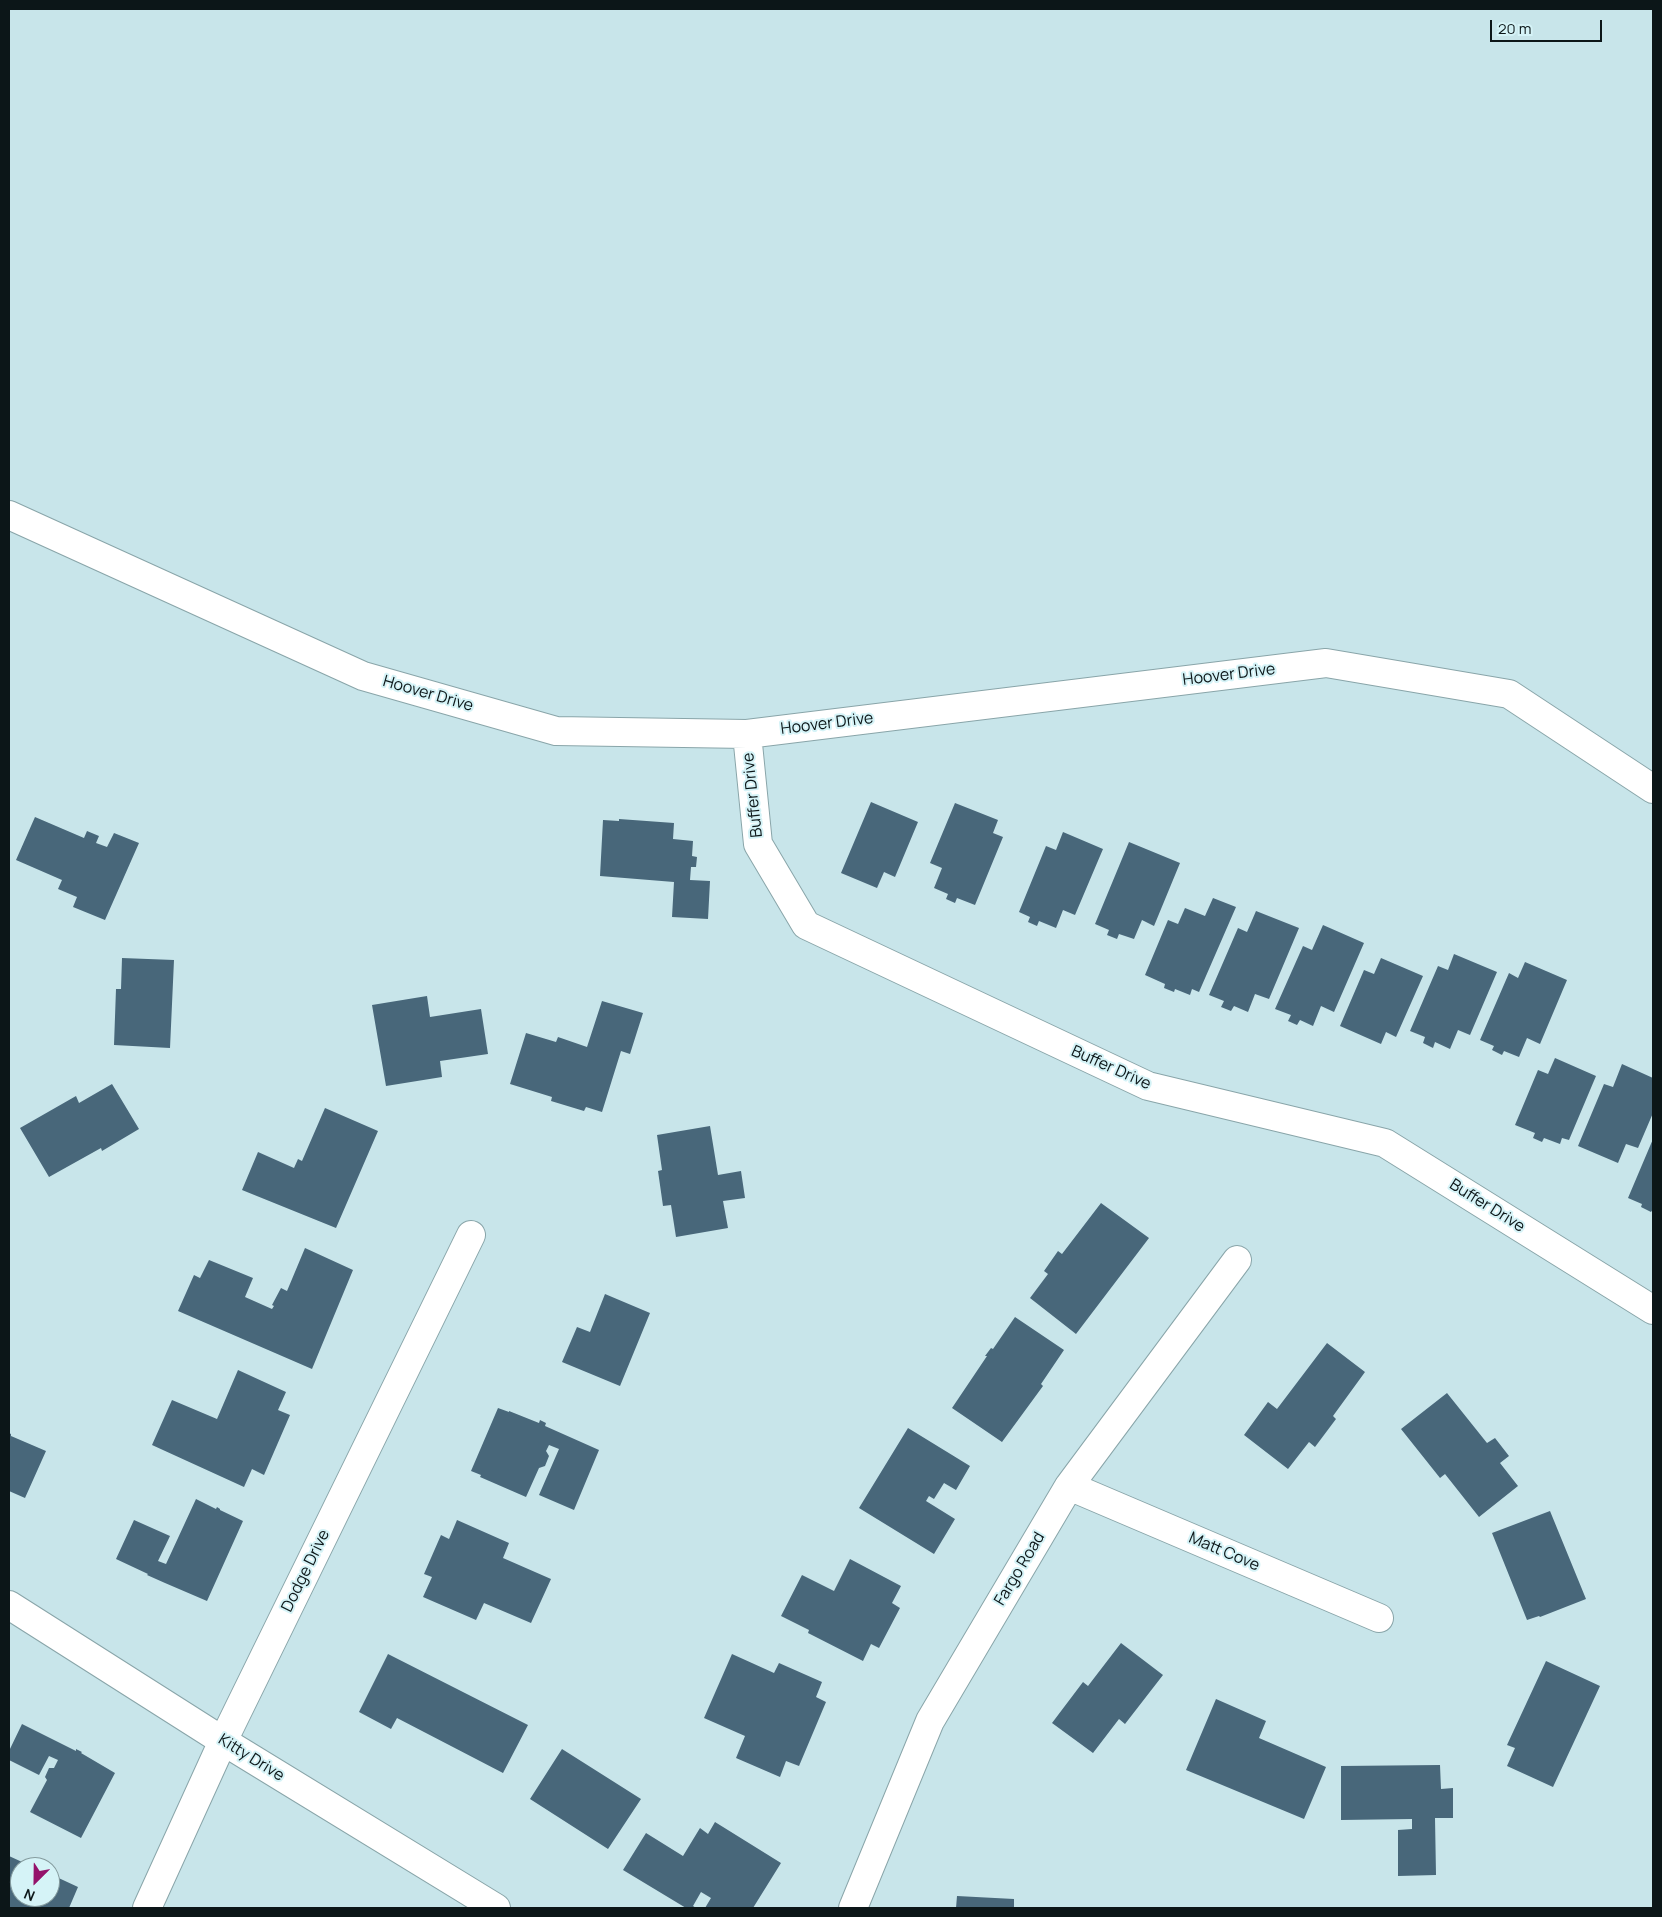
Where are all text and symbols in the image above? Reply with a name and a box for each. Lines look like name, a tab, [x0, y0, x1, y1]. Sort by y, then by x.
scale bar	[1492, 10, 1604, 42]
text: 20 m	[1498, 18, 1531, 39]
street label: Hoover Drive	[1182, 660, 1276, 690]
street label: Hoover Drive	[381, 672, 475, 716]
street label: Hoover Drive	[780, 709, 874, 739]
street label: Buffer Drive	[739, 752, 767, 838]
street label: Buffer Drive	[1068, 1042, 1154, 1094]
street label: Buffer Drive	[1446, 1175, 1528, 1237]
street label: Dodge Drive	[278, 1527, 334, 1615]
street label: Matt Cove	[1186, 1528, 1262, 1576]
street label: Fargo Road	[991, 1529, 1049, 1609]
street label: Kitty Drive	[214, 1730, 288, 1786]
north arrow	[10, 1857, 60, 1907]
text: N	[21, 1885, 38, 1906]

